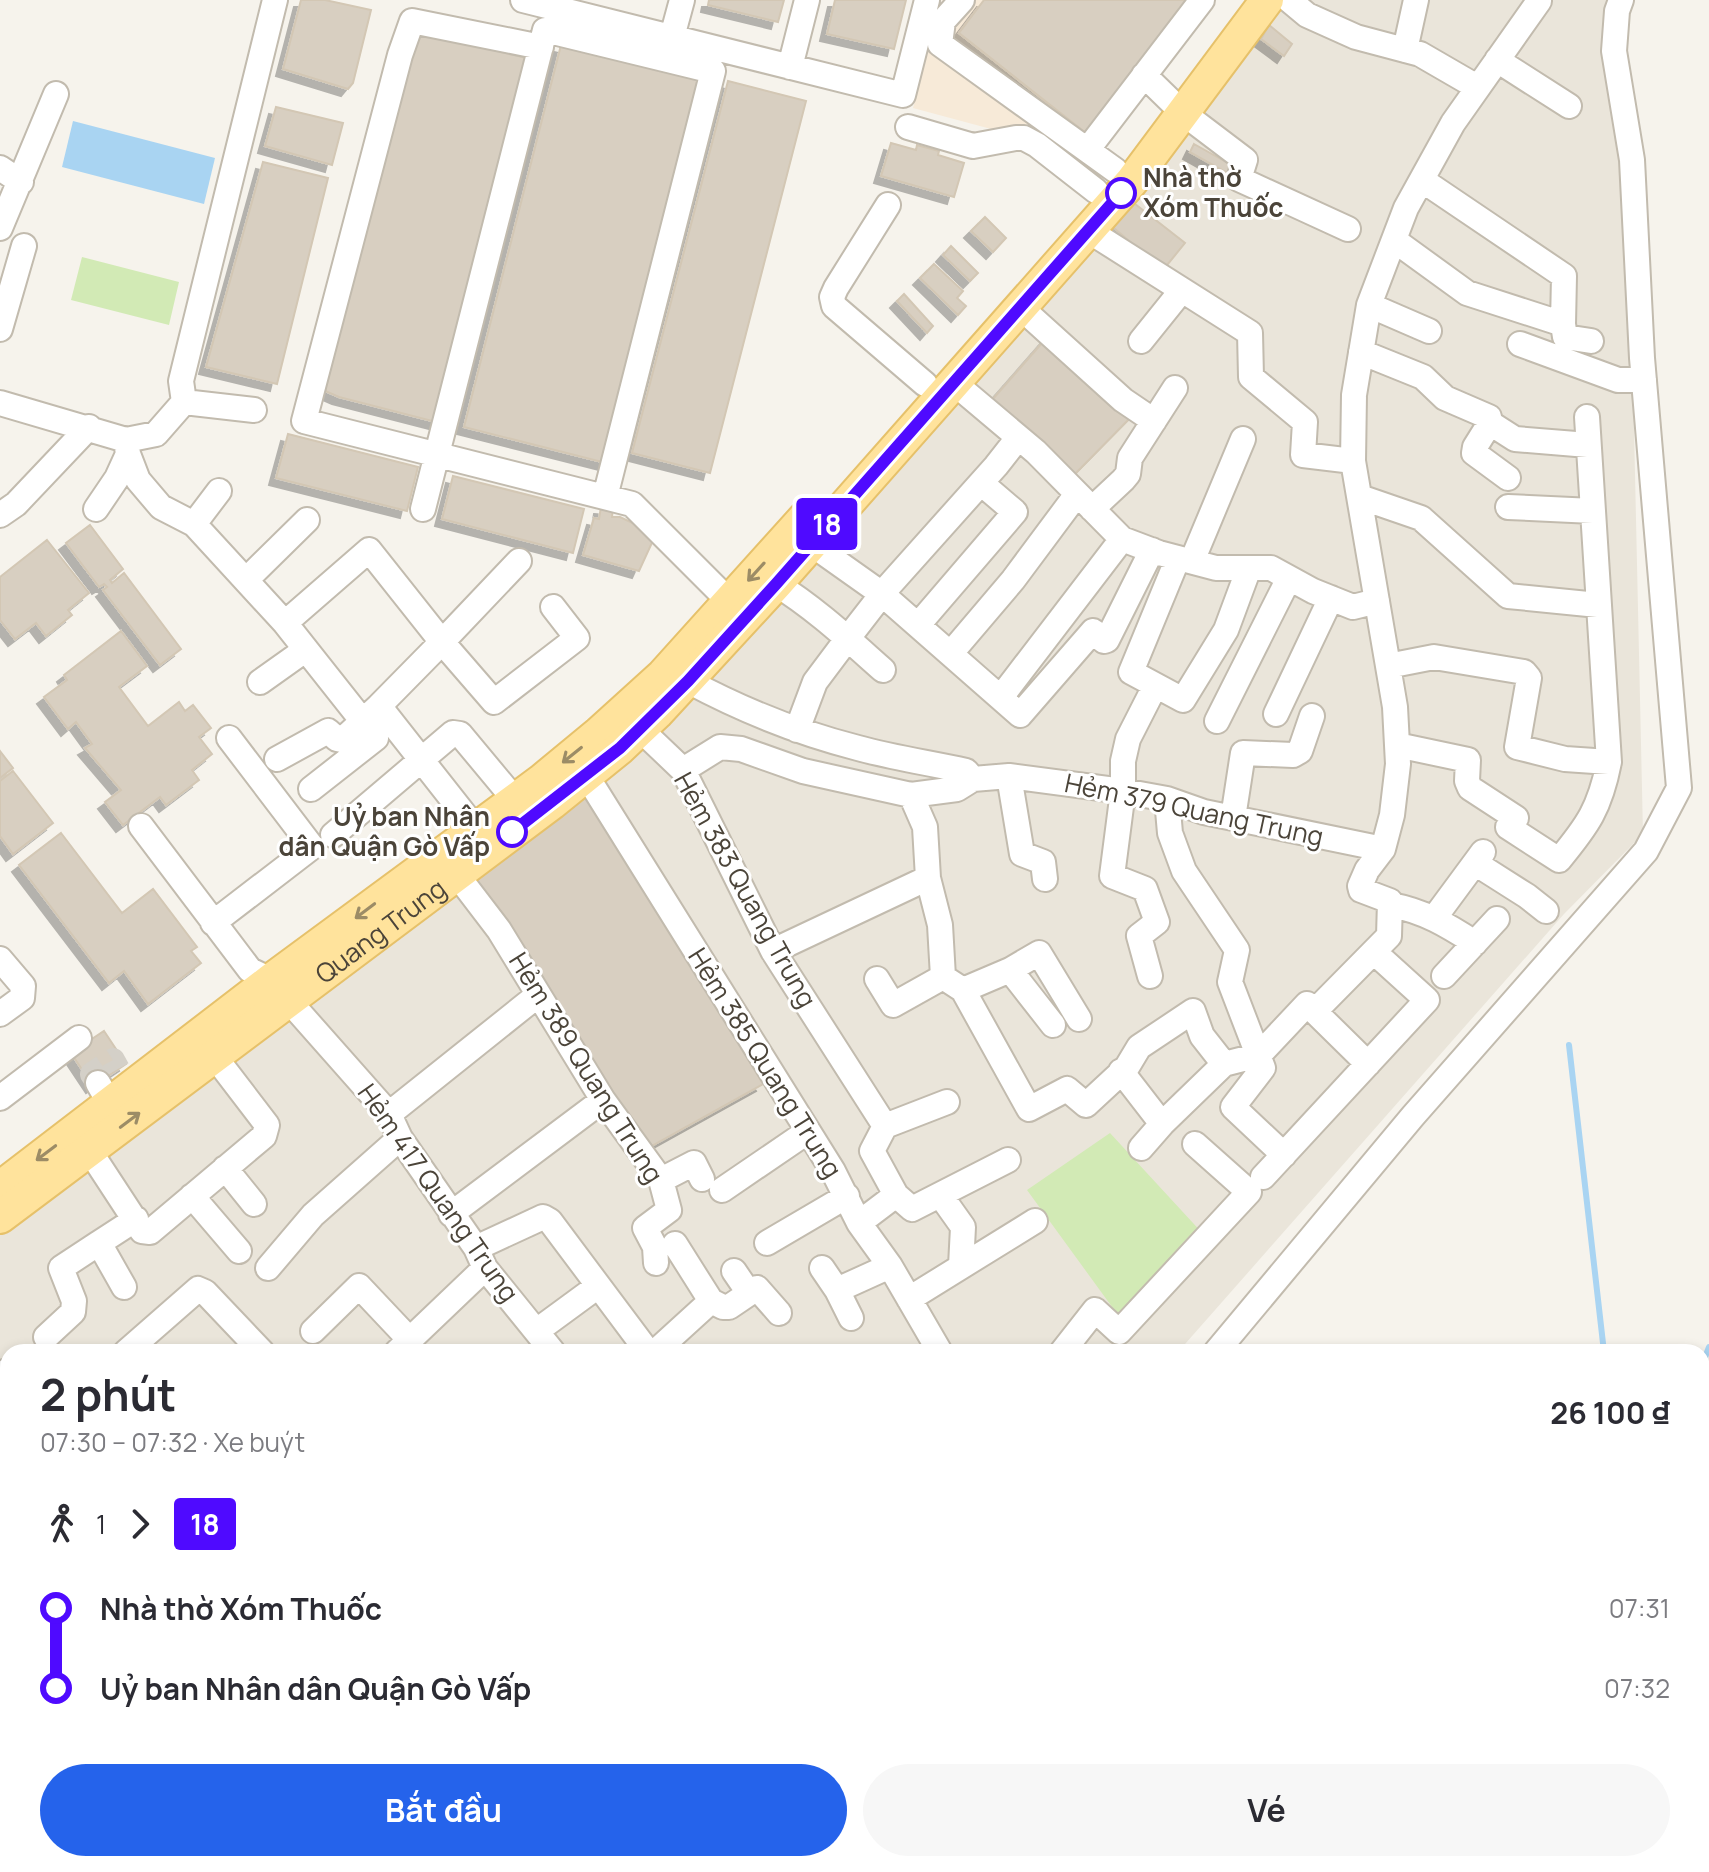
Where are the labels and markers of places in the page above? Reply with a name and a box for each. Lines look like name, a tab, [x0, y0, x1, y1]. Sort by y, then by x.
place label: Nhà thờ Xóm Thuốc	[1143, 159, 1284, 225]
marker: Nhà thờ Xóm Thuốc	[1106, 178, 1136, 208]
place label: Uỷ ban Nhân dân Quận Gò Vấp	[279, 798, 490, 864]
marker: Uỷ ban Nhân dân Quận Gò Vấp	[497, 817, 527, 847]

